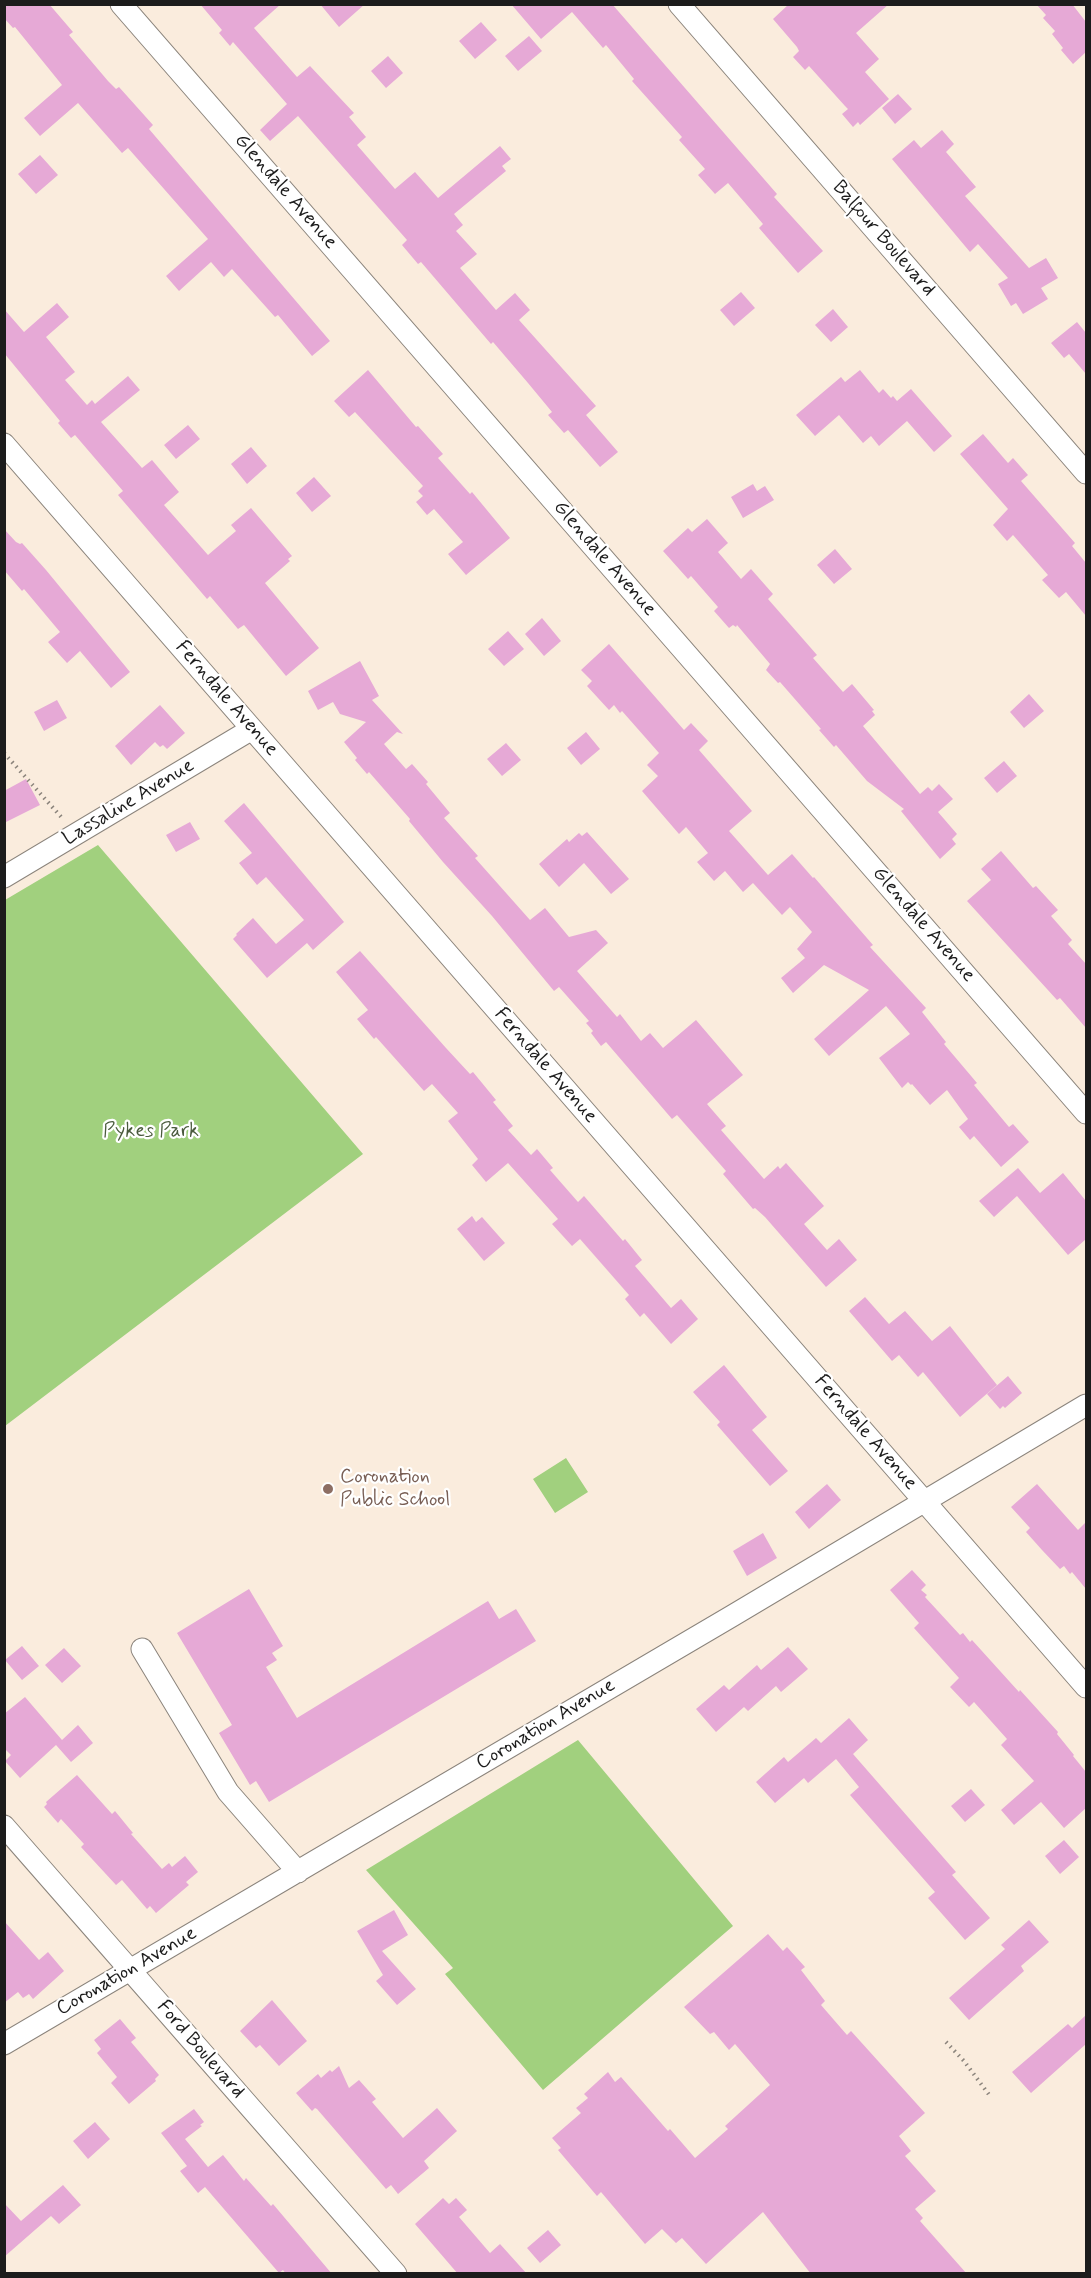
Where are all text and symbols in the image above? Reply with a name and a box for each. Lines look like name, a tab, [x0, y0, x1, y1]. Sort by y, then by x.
street label: Glendale Avenue	[228, 129, 342, 255]
street label: Balfour Boulevard	[826, 176, 940, 302]
street label: Glendale Avenue	[547, 496, 661, 622]
street label: Ferndale Avenue	[169, 636, 283, 762]
street label: Lassaline Avenue	[59, 754, 199, 852]
street label: Glendale Avenue	[866, 862, 980, 988]
street label: Ferndale Avenue	[488, 1003, 602, 1129]
park label: Pykes Park	[103, 1120, 199, 1144]
street label: Ferndale Avenue	[808, 1370, 922, 1496]
place label: Coronation Public School	[340, 1466, 450, 1513]
marker: Coronation Public School	[321, 1482, 335, 1496]
street label: Coronation Avenue	[472, 1674, 620, 1776]
street label: Coronation Avenue	[53, 1922, 201, 2022]
street label: Ford Boulevard	[151, 1996, 249, 2104]

